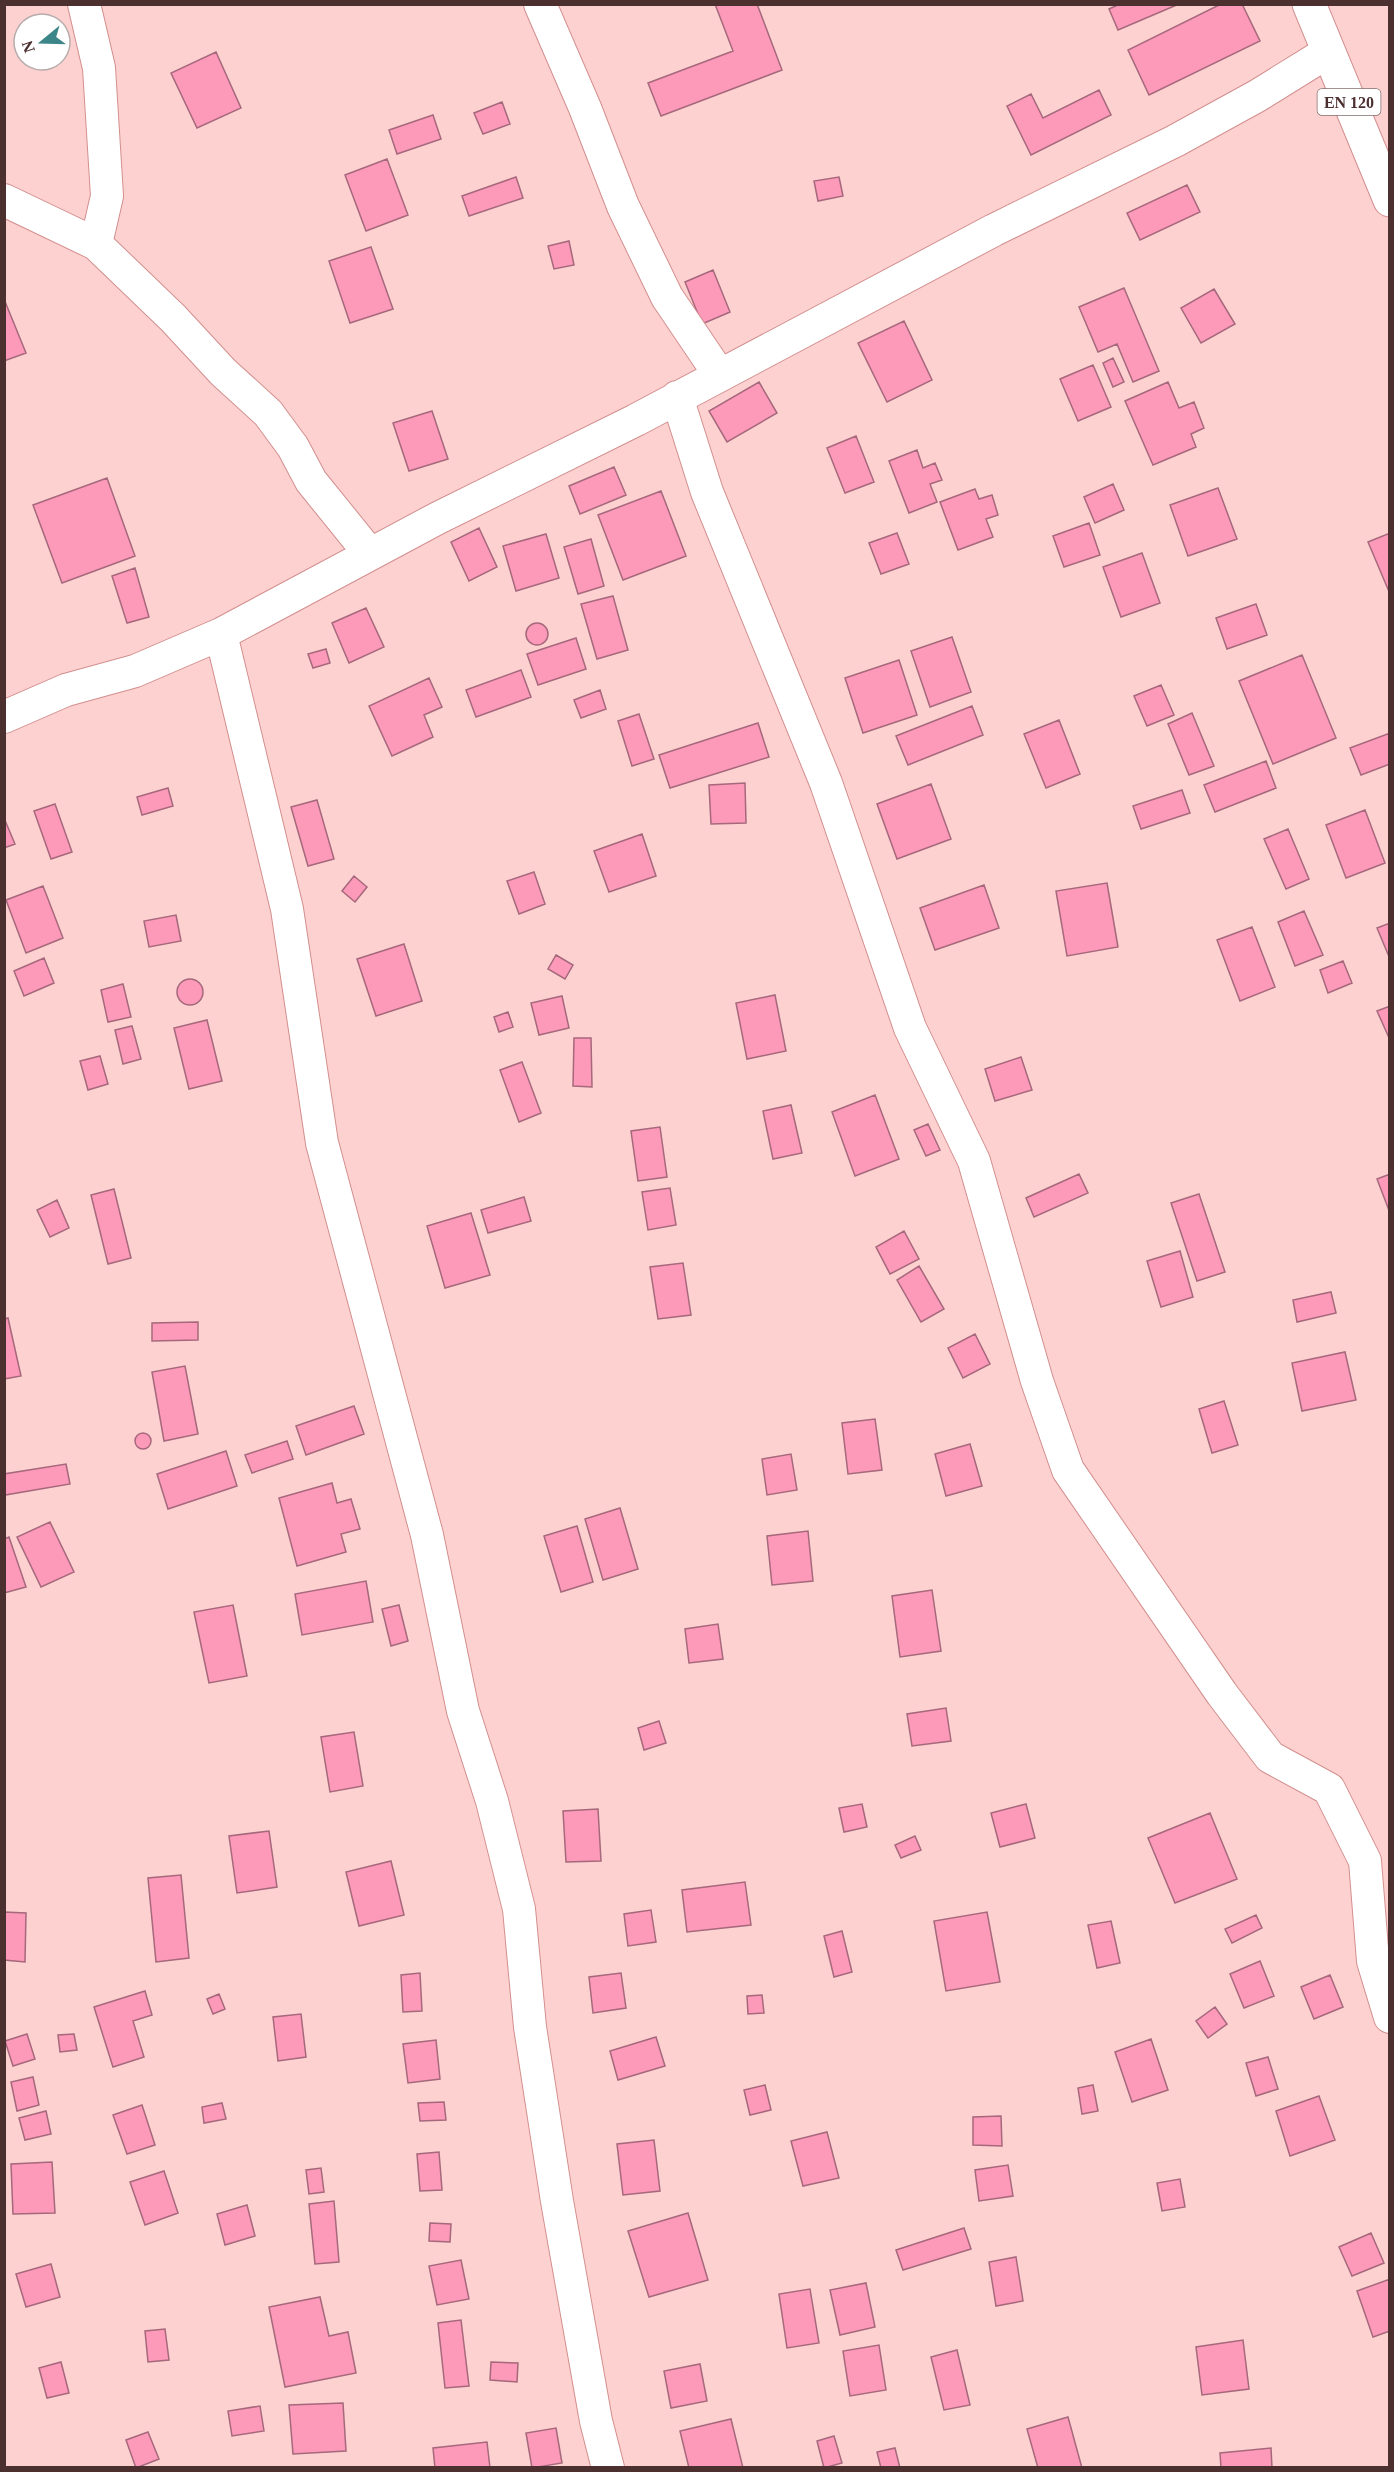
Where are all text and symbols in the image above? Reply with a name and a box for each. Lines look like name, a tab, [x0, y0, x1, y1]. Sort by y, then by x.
north arrow	[12, 12, 72, 72]
text: N	[18, 38, 38, 55]
road number: EN 120	[1318, 89, 1380, 115]

